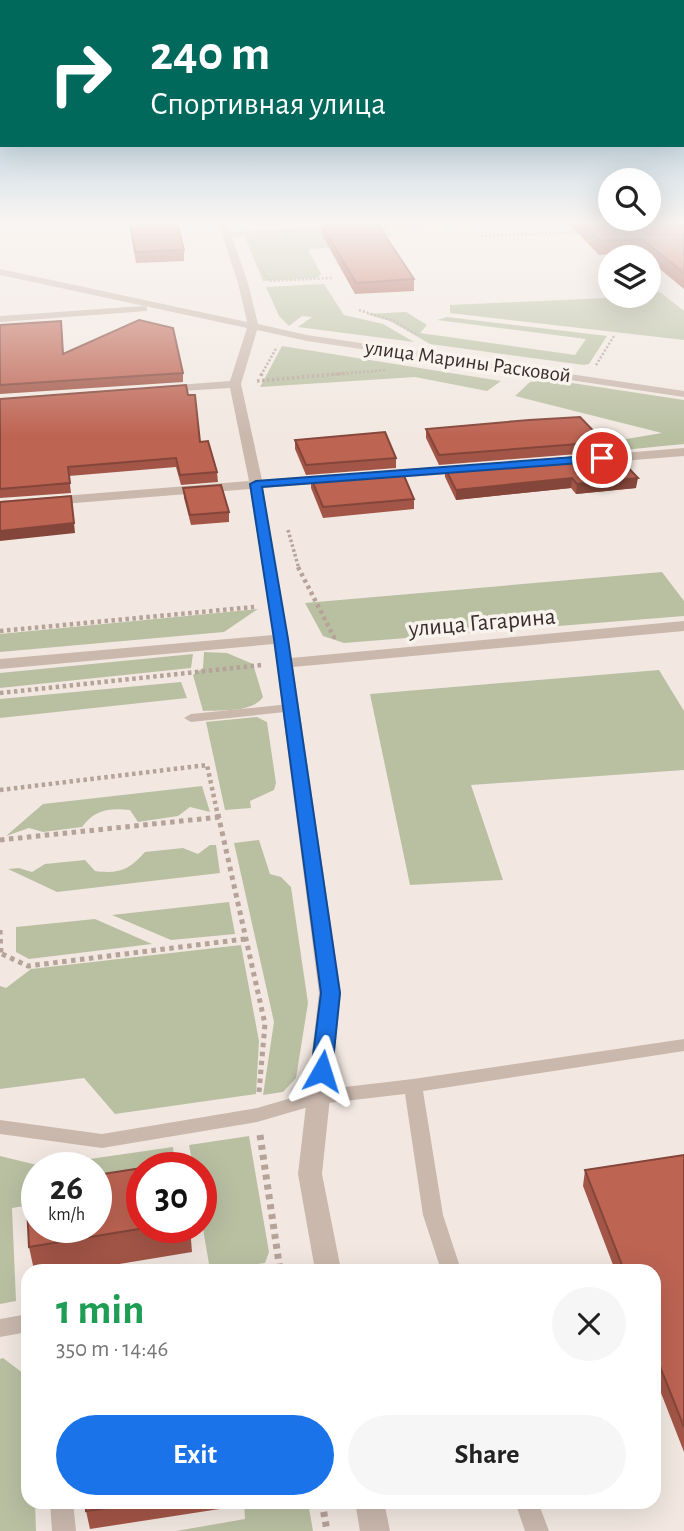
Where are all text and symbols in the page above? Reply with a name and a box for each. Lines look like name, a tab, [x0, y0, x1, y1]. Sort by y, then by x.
icon: right	[35, 28, 126, 119]
text: 240 m	[150, 30, 270, 79]
text: Спортивная улица	[150, 88, 386, 120]
map controls	[598, 168, 661, 308]
button: search	[598, 168, 661, 231]
button: layers	[598, 245, 661, 308]
street label: улица Марины Расковой	[363, 337, 572, 386]
pin	[572, 428, 632, 488]
icon: arrive	[583, 439, 621, 477]
street label: улица Гагарина	[407, 605, 557, 641]
position arrow	[285, 1034, 359, 1108]
speed limit sign: 30	[126, 1152, 217, 1243]
text: 26	[50, 1171, 83, 1206]
text: km/h	[48, 1206, 85, 1224]
button: close	[552, 1287, 626, 1361]
text: 1 min	[56, 1289, 145, 1331]
text: 350 m · 14:46	[56, 1338, 168, 1361]
button: Exit	[56, 1415, 334, 1495]
button: Share	[348, 1415, 626, 1495]

